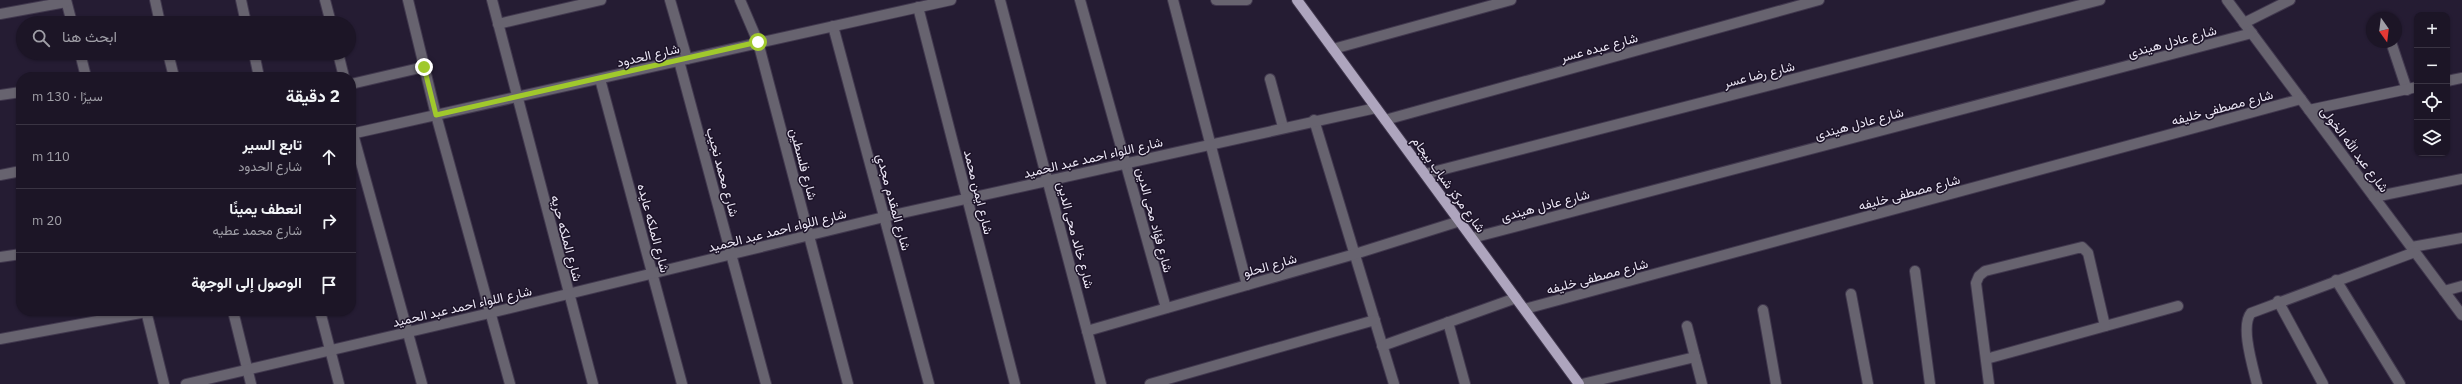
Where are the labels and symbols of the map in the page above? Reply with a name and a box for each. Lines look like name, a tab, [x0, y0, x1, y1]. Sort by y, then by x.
north arrow	[2366, 12, 2402, 48]
street label: شارع عادل هيندى	[2126, 21, 2219, 62]
street label: شارع عبده عسر	[1558, 29, 1640, 67]
route start	[749, 33, 767, 51]
street label: شارع الحدود	[615, 40, 681, 72]
street label: شارع رضا عسر	[1721, 57, 1797, 93]
route end	[415, 58, 433, 76]
street label: شارع مصطفى خليفه	[2169, 86, 2275, 130]
street label: شارع عادل هيندى	[1813, 103, 1906, 144]
street label: شارع عبد الله الخولى	[2316, 103, 2393, 196]
street label: شارع محمد نجيب	[701, 126, 743, 219]
street label: شارع فلسطين	[785, 126, 821, 202]
street label: شارع اللواء احمد عبد الحميد	[1022, 133, 1165, 183]
street label: شارع مركز شباب بيجام	[1407, 133, 1489, 236]
street label: شارع ايمن محمد	[959, 148, 997, 236]
street label: شارع المقدم مجدي	[870, 152, 915, 253]
street label: شارع فؤاد محى الدين	[1131, 166, 1177, 275]
street label: شارع مصطفى خليفه	[1856, 171, 1962, 215]
street label: شارع خالد محى الدين	[1052, 180, 1098, 291]
street label: شارع الملكه عايده	[633, 182, 674, 275]
street label: شارع عادل هيندى	[1499, 185, 1592, 226]
street label: شارع الملكه حريه	[546, 193, 586, 283]
street label: شارع اللواء احمد عبد الحميد	[706, 205, 848, 257]
street label: شارع الحلو	[1241, 250, 1299, 282]
street label: شارع مصطفى خليفه	[1544, 255, 1650, 299]
street label: شارع اللواء احمد عبد الحميد	[391, 282, 534, 332]

